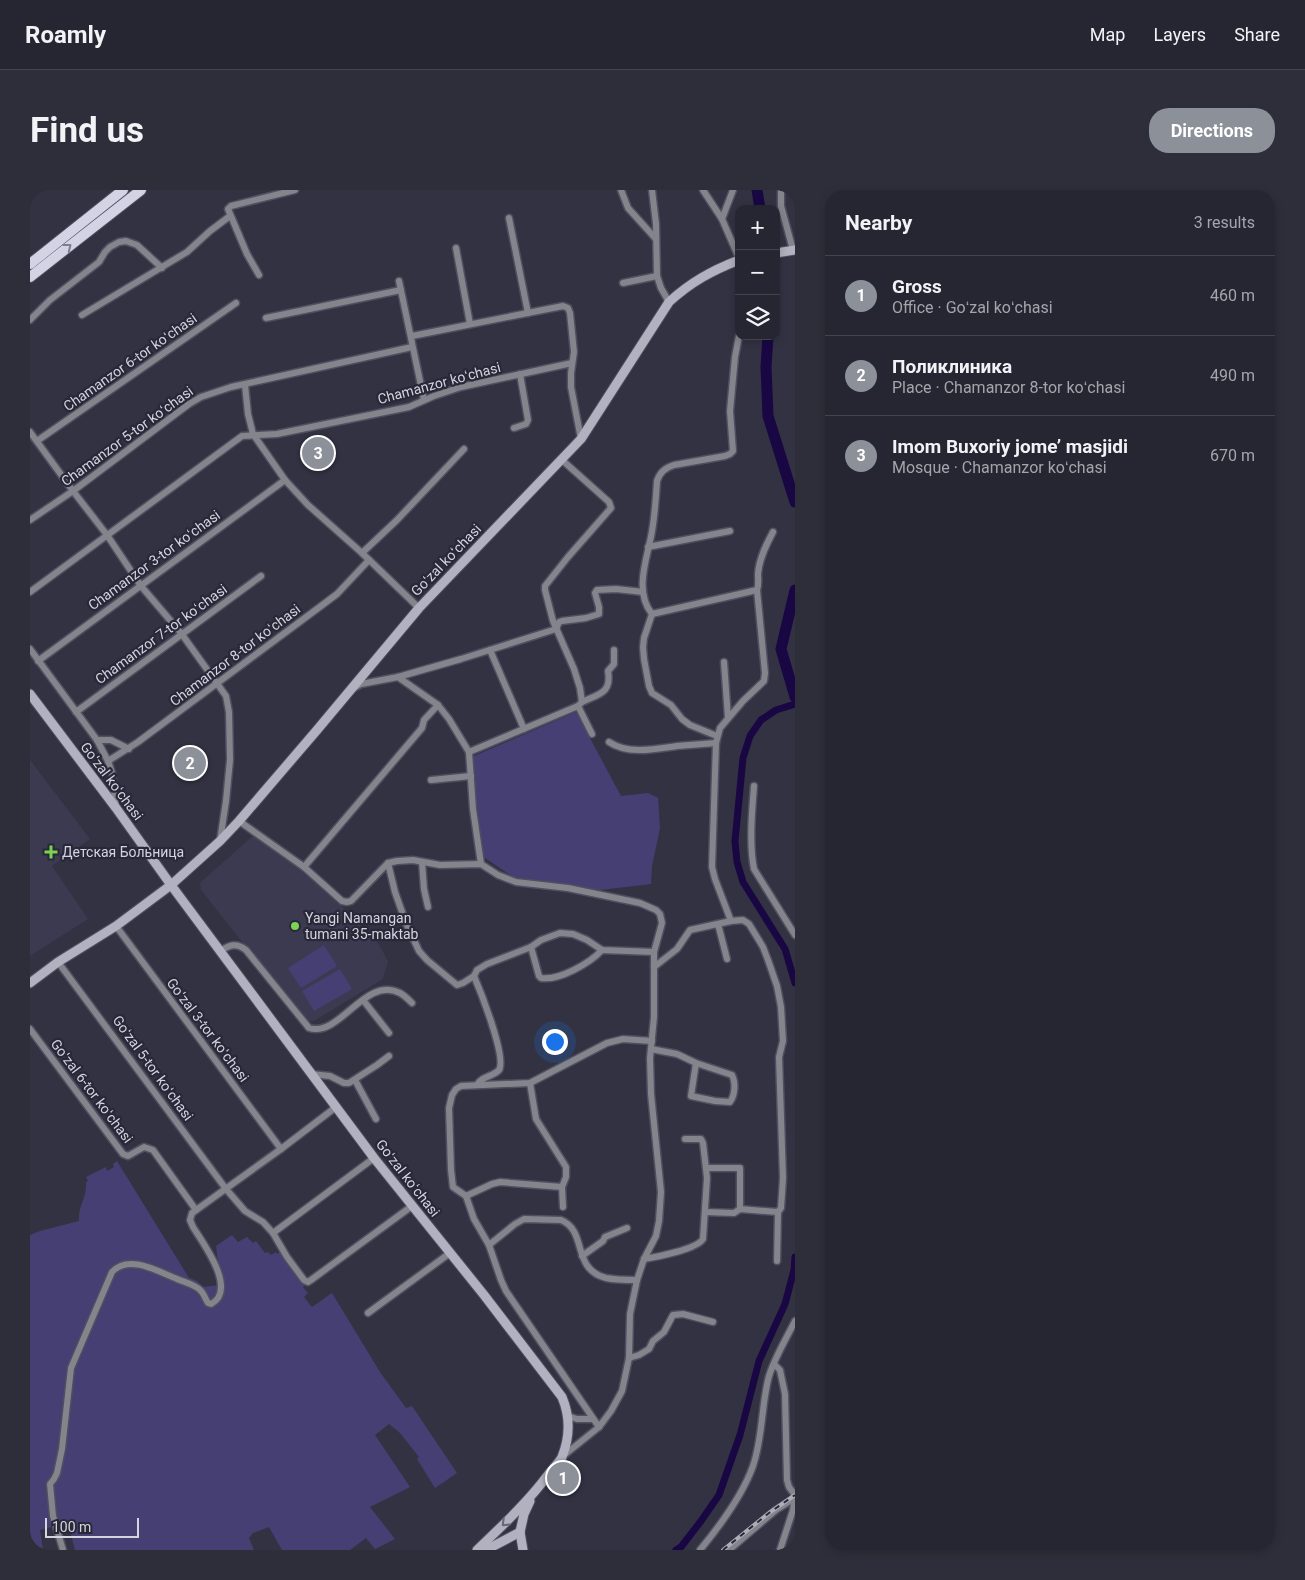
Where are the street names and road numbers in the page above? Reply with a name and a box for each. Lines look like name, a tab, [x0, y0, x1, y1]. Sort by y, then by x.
street label: Chamanzor 6-tor koʻchasi	[60, 310, 200, 414]
street label: Chamanzor koʻchasi	[376, 359, 502, 407]
street label: Chamanzor 5-tor koʻchasi	[58, 383, 196, 489]
street label: Chamanzor 3-tor koʻchasi	[85, 507, 223, 613]
street label: Goʻzal koʻchasi	[408, 521, 484, 599]
street label: Chamanzor 7-tor koʻchasi	[92, 581, 230, 687]
street label: Chamanzor 8-tor koʻchasi	[167, 601, 303, 709]
street label: Goʻzal koʻchasi	[77, 739, 147, 823]
street label: Goʻzal 3-tor koʻchasi	[164, 975, 252, 1085]
street label: Goʻzal 5-tor koʻchasi	[110, 1012, 196, 1124]
street label: Goʻzal 6-tor koʻchasi	[48, 1036, 136, 1146]
street label: Goʻzal koʻchasi	[373, 1136, 443, 1220]

